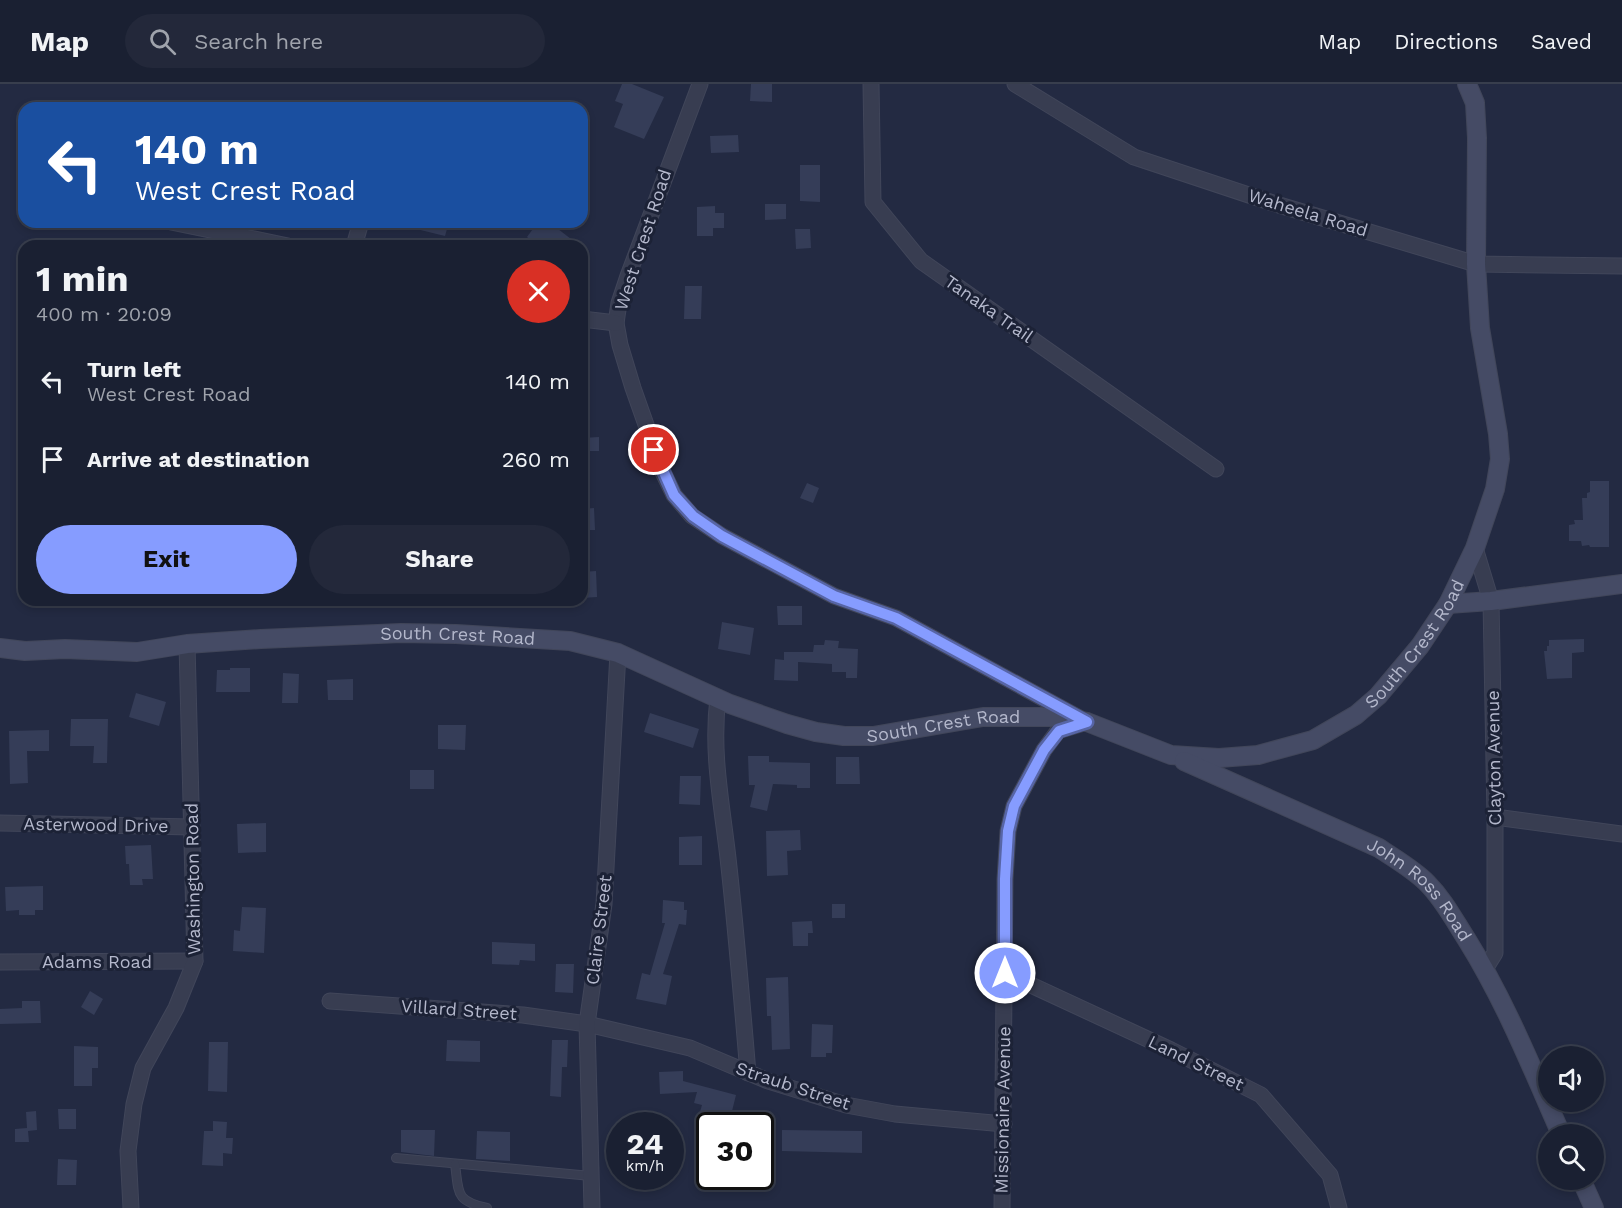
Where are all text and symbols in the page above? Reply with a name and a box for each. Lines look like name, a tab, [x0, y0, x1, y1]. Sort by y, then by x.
search box	[125, 14, 545, 68]
text: Map	[30, 25, 89, 58]
icon: search	[146, 25, 179, 58]
text: Search here	[194, 29, 323, 54]
text: Map	[1318, 29, 1361, 54]
text: Directions	[1394, 29, 1498, 54]
text: Saved	[1531, 29, 1592, 54]
text: 140 m	[135, 125, 259, 174]
icon: left	[36, 126, 114, 204]
street label: West Crest Road	[610, 167, 675, 313]
text: West Crest Road	[135, 175, 356, 207]
street label: Waheela Road	[1246, 184, 1371, 241]
text: 1 min	[36, 258, 128, 300]
button: close	[507, 260, 570, 323]
street label: Tanaka Trail	[941, 270, 1038, 347]
text: 400 m · 20:09	[36, 302, 172, 326]
text: Turn left	[87, 357, 181, 382]
icon: left	[36, 365, 69, 398]
text: 140 m	[506, 369, 570, 394]
text: West Crest Road	[87, 382, 250, 406]
pin	[628, 424, 679, 475]
icon: arrive	[637, 433, 670, 466]
icon: arrive	[36, 443, 69, 476]
text: Arrive at destination	[87, 447, 310, 472]
text: 260 m	[502, 447, 570, 472]
button: Exit	[36, 525, 297, 594]
button: Share	[309, 525, 570, 594]
street label: South Crest Road	[1360, 576, 1468, 712]
street label: South Crest Road	[380, 622, 536, 649]
street label: Clayton Avenue	[1482, 690, 1505, 826]
street label: South Crest Road	[867, 705, 1020, 746]
street label: Washington Road	[181, 803, 204, 955]
street label: Asterwood Drive	[23, 813, 169, 836]
street label: John Ross Road	[1364, 833, 1476, 945]
street label: Claire Street	[581, 873, 616, 986]
position arrow	[973, 941, 1037, 1005]
street label: Adams Road	[42, 951, 152, 972]
street label: Villard Street	[400, 995, 518, 1024]
street label: Missionaire Avenue	[991, 1026, 1014, 1194]
street label: Land Street	[1145, 1030, 1248, 1095]
map controls	[1538, 1046, 1604, 1190]
button: sound	[1538, 1046, 1604, 1112]
street label: Straub Street	[733, 1057, 853, 1114]
speed limit sign: 30	[696, 1112, 774, 1190]
button: search	[1538, 1124, 1604, 1190]
text: 24	[627, 1126, 663, 1161]
text: km/h	[626, 1157, 664, 1175]

